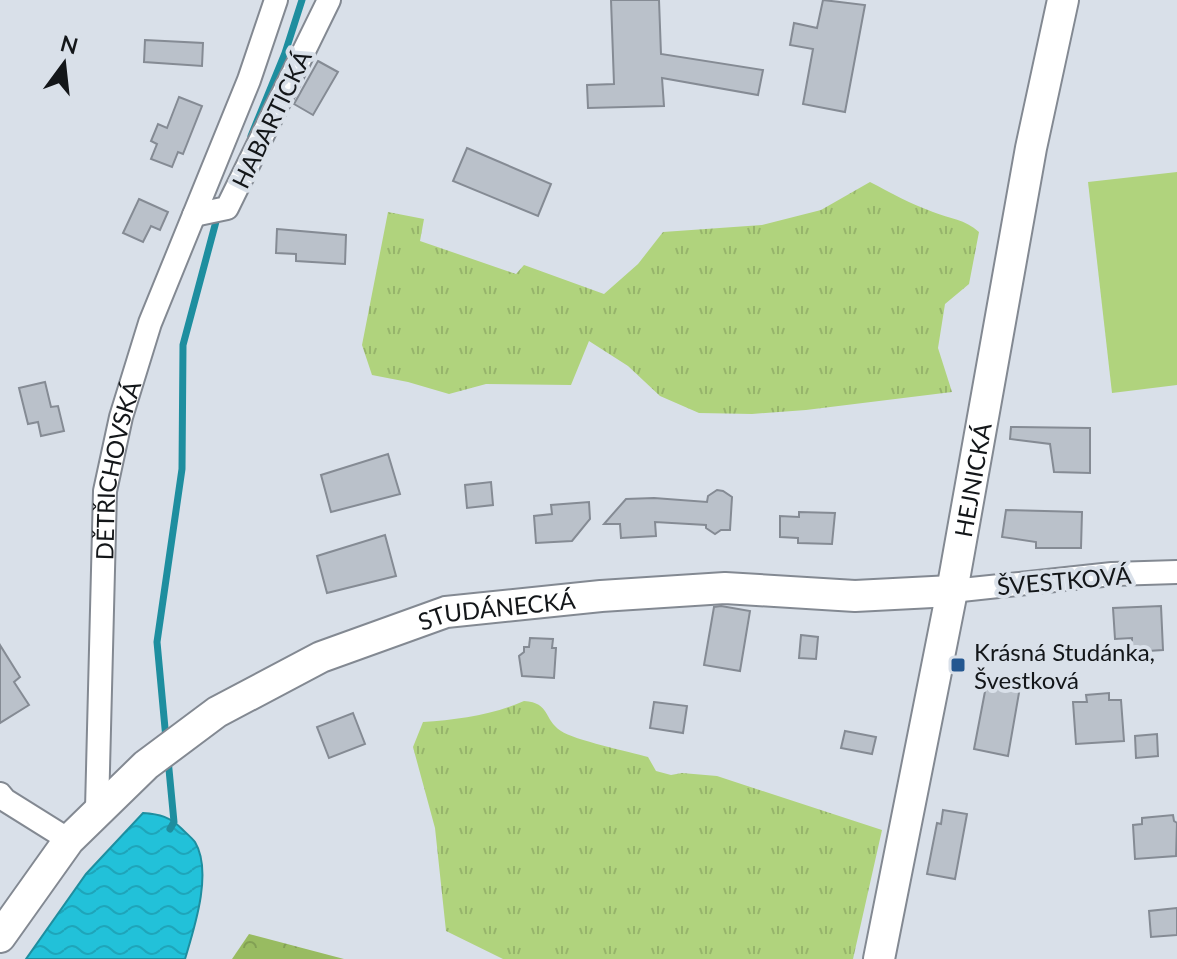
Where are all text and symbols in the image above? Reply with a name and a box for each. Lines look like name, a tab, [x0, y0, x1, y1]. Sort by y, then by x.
north arrow	[24, 24, 104, 104]
text: N	[58, 29, 81, 59]
street label: HABARTICKÁ	[225, 45, 317, 193]
street label: DĚTŘICHOVSKÁ	[89, 376, 146, 561]
street label: HEJNICKÁ	[947, 420, 996, 539]
street label: ŠVESTKOVÁ	[996, 560, 1133, 600]
street label: STUDÁNECKÁ	[414, 584, 577, 636]
place label: Krásná Studánka, Švestková	[974, 637, 1155, 694]
marker: Krásná Studánka, Švestková	[949, 656, 967, 674]

